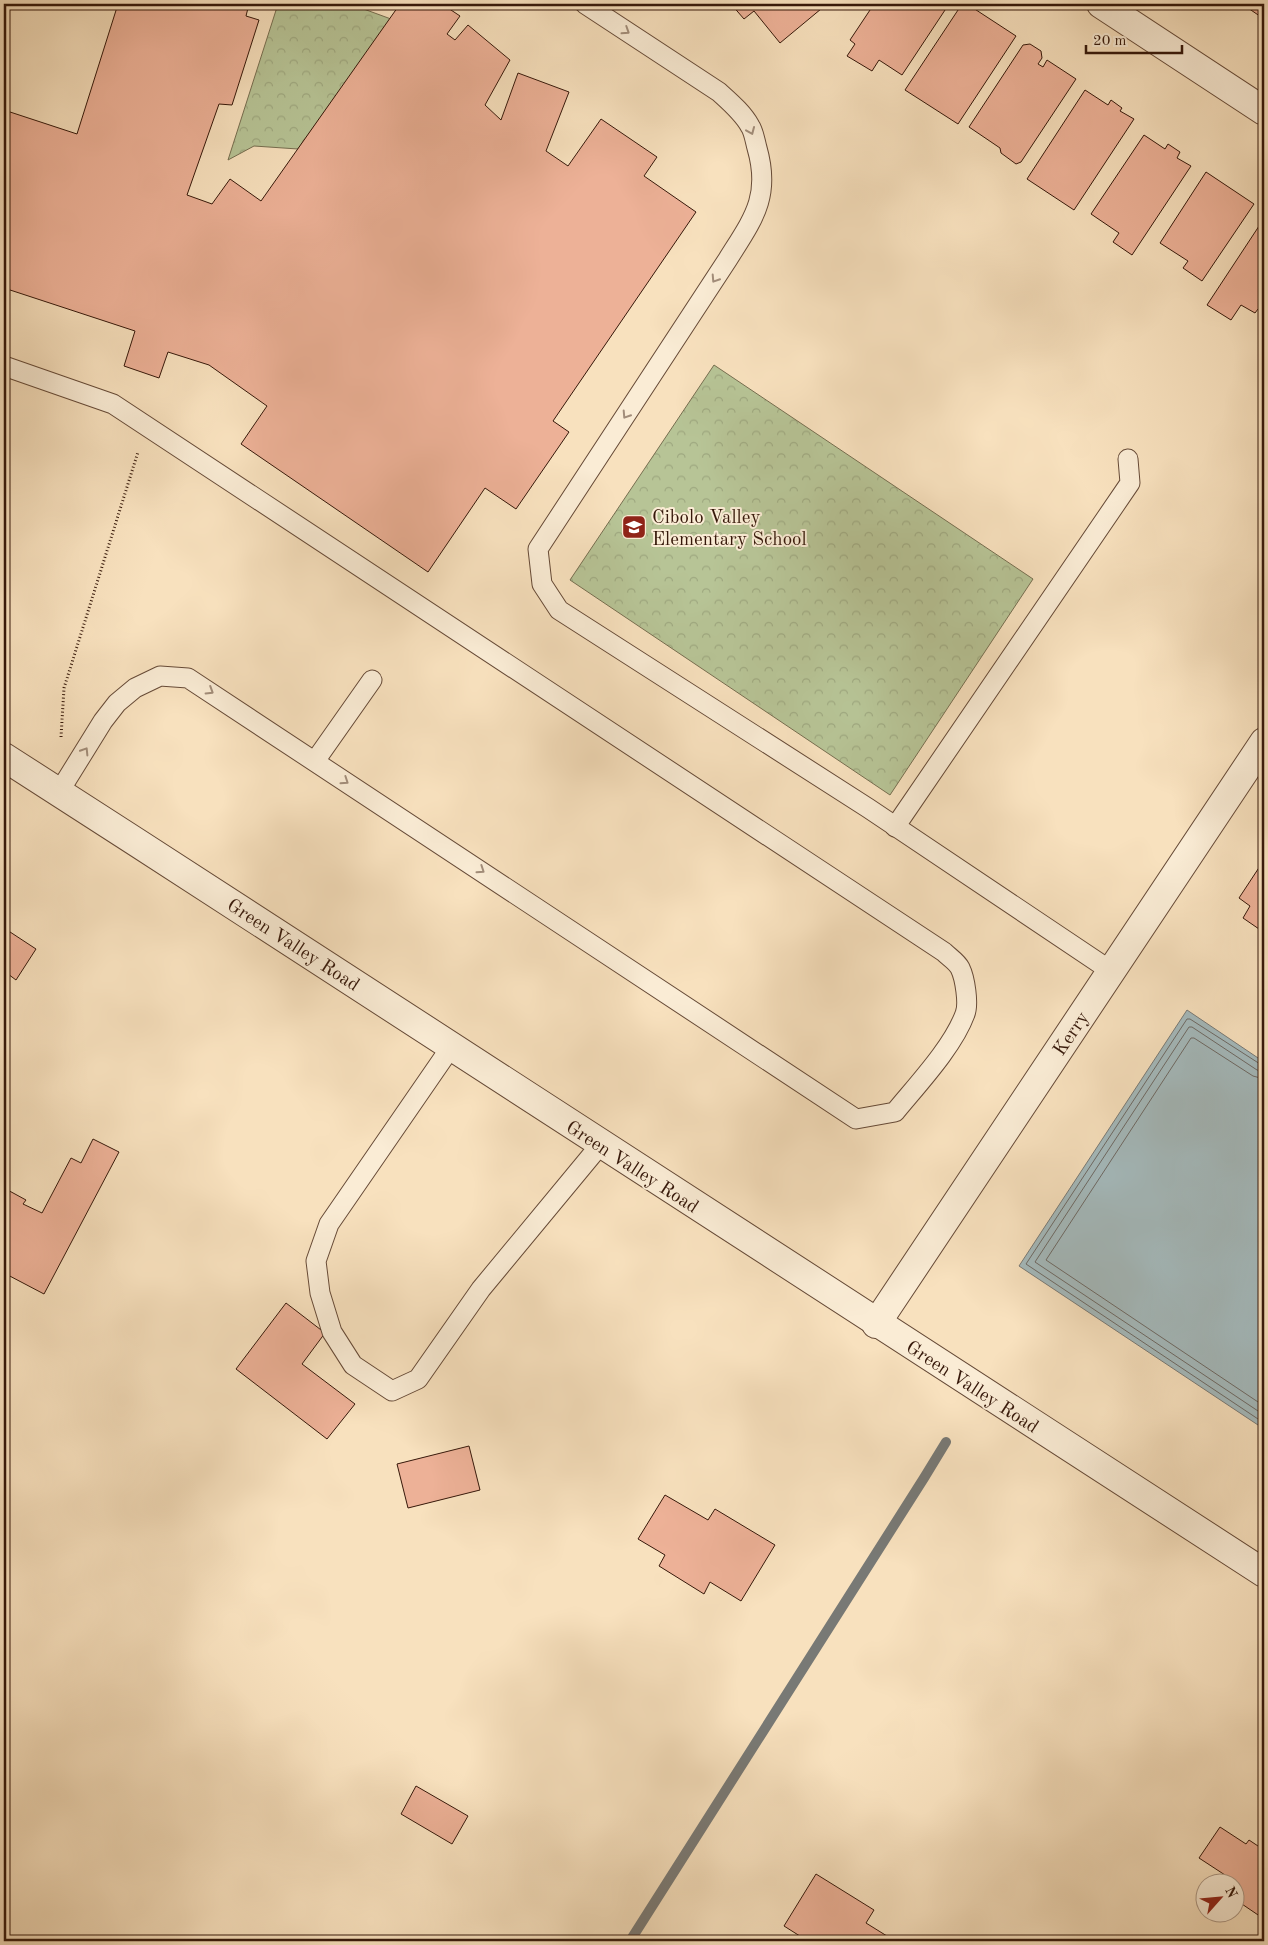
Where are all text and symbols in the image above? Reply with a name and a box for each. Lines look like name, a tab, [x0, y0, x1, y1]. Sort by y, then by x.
scale bar	[1086, 22, 1182, 54]
one-way arrow	[620, 24, 629, 34]
text: 20 m	[1093, 34, 1127, 49]
one-way arrow	[745, 126, 755, 134]
one-way arrow	[712, 273, 721, 283]
one-way arrow	[623, 409, 632, 418]
place label: Cibolo Valley Elementary School	[652, 509, 807, 550]
school or university icon: Cibolo Valley Elementary School	[621, 514, 647, 540]
one-way arrow	[204, 685, 213, 695]
one-way arrow	[78, 747, 88, 756]
one-way arrow	[340, 775, 349, 784]
one-way arrow	[475, 864, 484, 874]
street label: Green Valley Road	[223, 896, 362, 996]
street label: Kerry	[1051, 1009, 1094, 1060]
street label: Green Valley Road	[562, 1118, 701, 1218]
street label: Green Valley Road	[902, 1338, 1041, 1438]
north arrow	[1196, 1872, 1246, 1922]
text: N	[1222, 1885, 1239, 1901]

